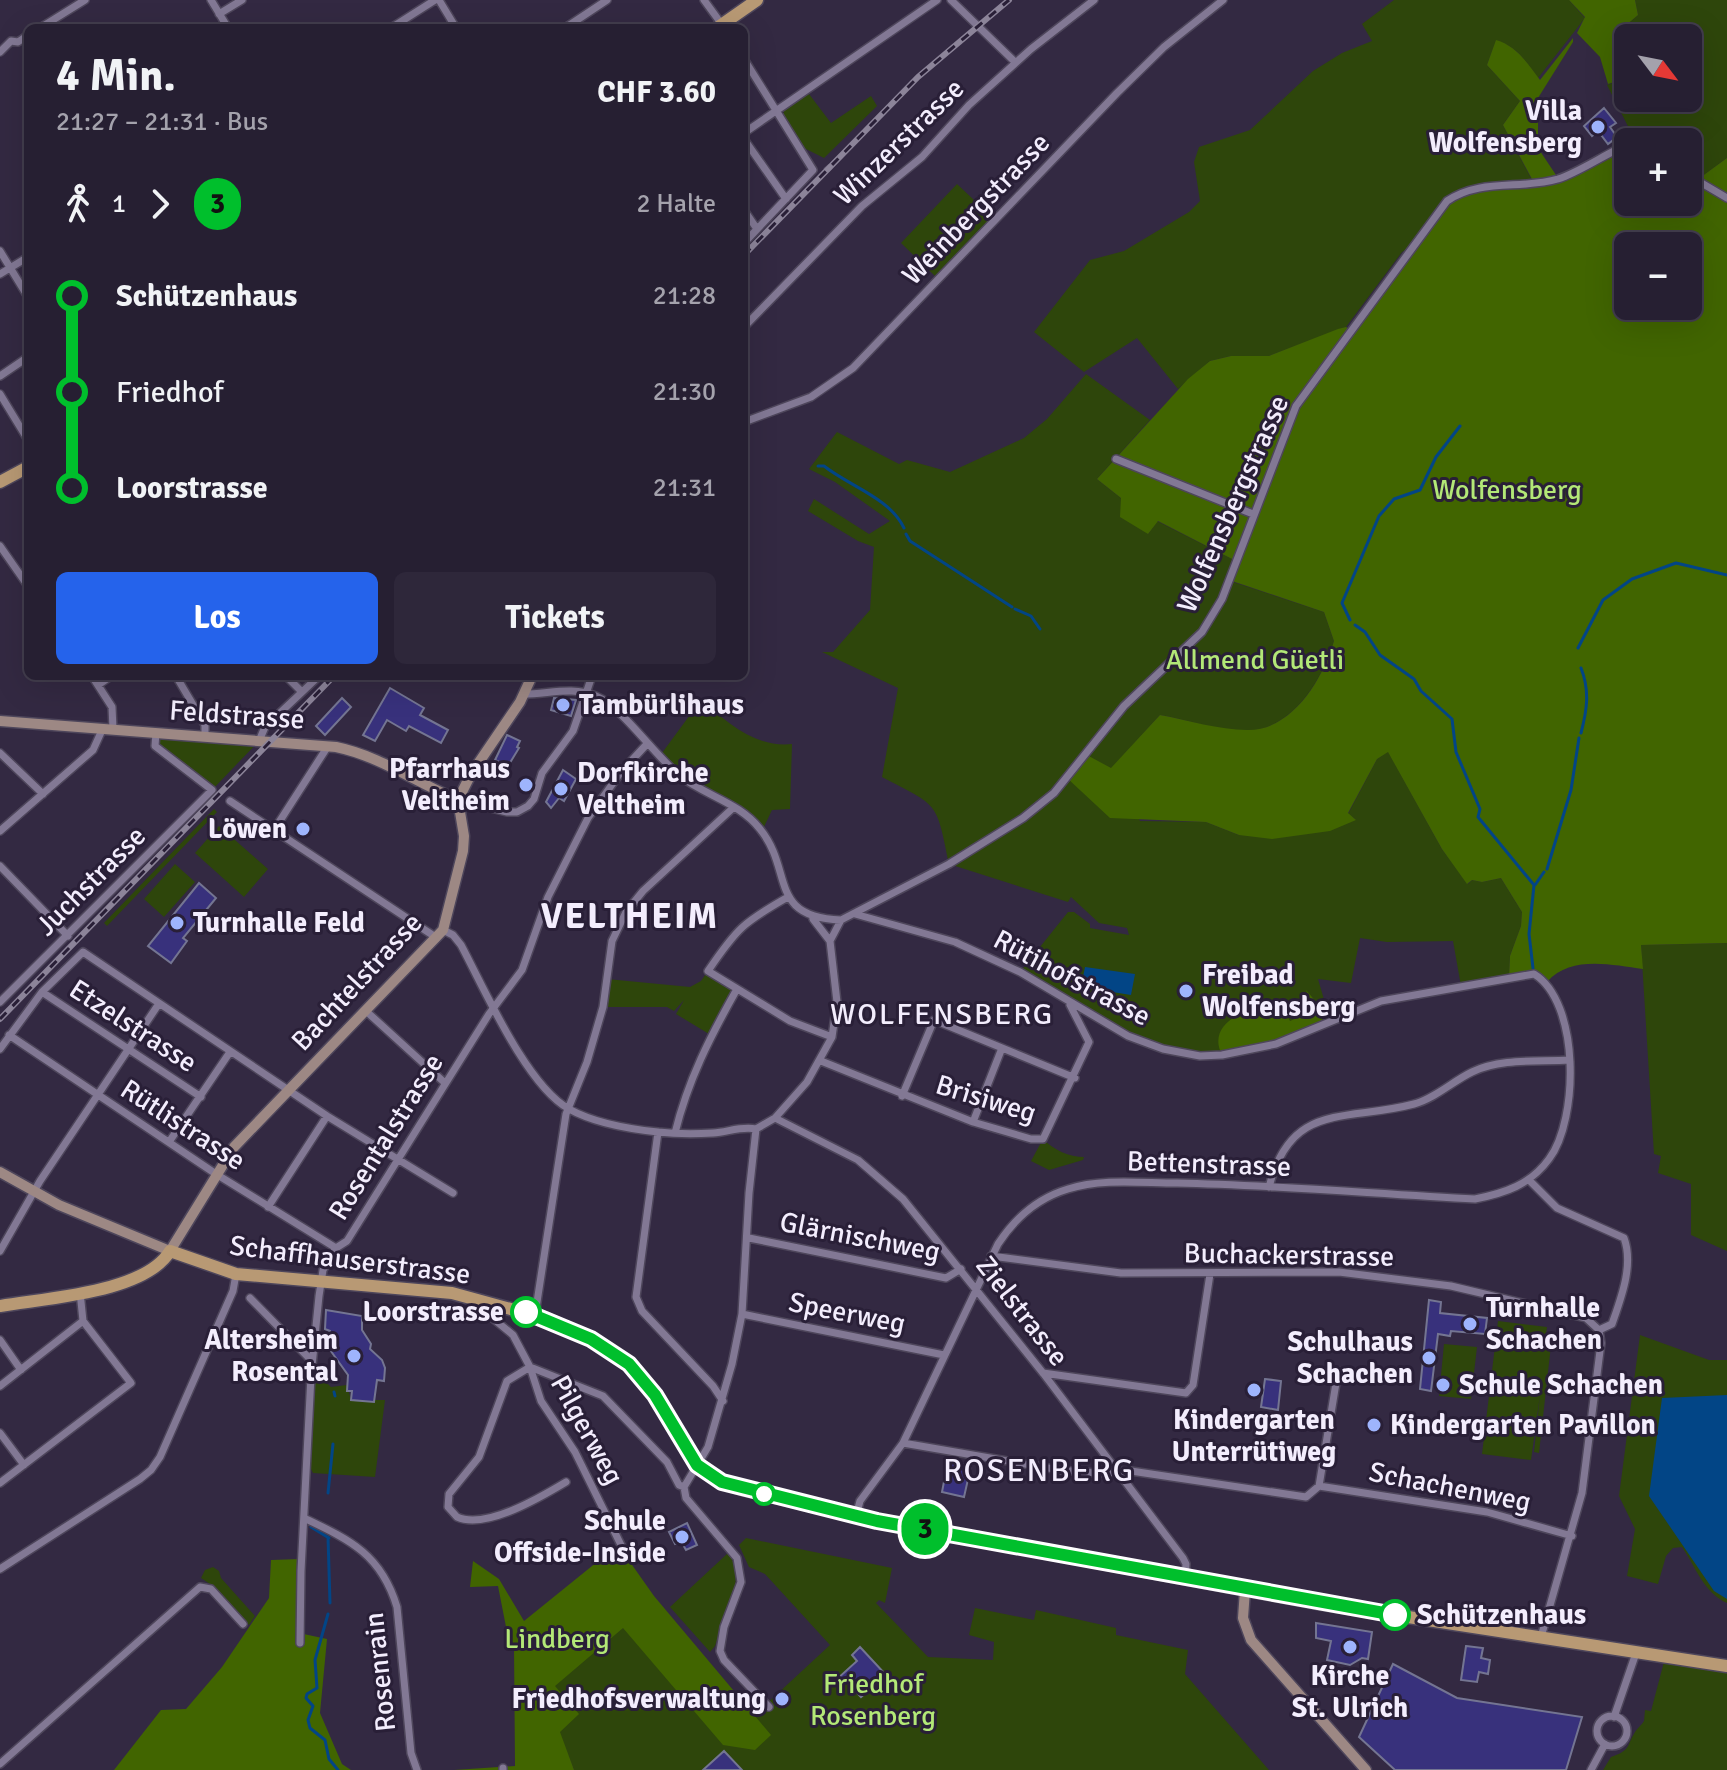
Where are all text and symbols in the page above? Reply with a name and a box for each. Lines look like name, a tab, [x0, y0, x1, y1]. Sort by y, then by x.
north arrow	[1614, 24, 1702, 112]
map controls	[1614, 24, 1702, 320]
text: 4 Min.	[56, 49, 176, 103]
street label: Winzerstrasse	[827, 71, 971, 213]
text: CHF 3.60	[597, 74, 716, 111]
place label: Villa Wolfensberg	[1428, 94, 1582, 160]
text: 21:27 – 21:31 · Bus	[56, 106, 268, 138]
marker: Villa Wolfensberg	[1589, 118, 1607, 136]
street label: Weinbergstrasse	[895, 126, 1057, 292]
button: +	[1614, 128, 1702, 216]
icon: walk	[56, 182, 100, 226]
icon: forward	[138, 182, 182, 226]
text: 3	[210, 187, 225, 221]
text: 1	[112, 188, 126, 220]
text: 2 Halte	[636, 188, 716, 220]
button: −	[1614, 232, 1702, 320]
text: Schützenhaus	[116, 278, 297, 315]
text: 21:28	[653, 280, 716, 312]
text: Friedhof	[116, 374, 223, 411]
text: 21:30	[653, 376, 716, 408]
street label: Wolfensbergstrasse	[1170, 390, 1296, 618]
text: Loorstrasse	[116, 470, 268, 507]
text: 21:31	[653, 472, 716, 504]
park label: Wolfensberg	[1432, 473, 1582, 507]
button: Los	[56, 572, 378, 664]
button: Tickets	[394, 572, 716, 664]
park label: Allmend Güetli	[1166, 643, 1344, 677]
place label: Tambürlihaus	[579, 688, 744, 722]
street label: Feldstrasse	[168, 693, 306, 737]
marker: Tambürlihaus	[554, 696, 572, 714]
place label: Pfarrhaus Veltheim	[389, 752, 510, 818]
place label: Dorfkirche Veltheim	[577, 756, 709, 822]
marker: Pfarrhaus Veltheim	[517, 776, 535, 794]
marker: Dorfkirche Veltheim	[552, 780, 570, 798]
place label: Löwen	[208, 812, 287, 846]
street label: Juchstrasse	[29, 819, 153, 943]
marker: Löwen	[294, 820, 312, 838]
district label: VELTHEIM	[541, 894, 719, 939]
place label: Turnhalle Feld	[193, 906, 365, 940]
street label: Bachtelstrasse	[285, 906, 429, 1058]
marker: Turnhalle Feld	[168, 914, 186, 932]
street label: Rütihofstrasse	[988, 922, 1156, 1034]
place label: Freibad Wolfensberg	[1202, 958, 1356, 1024]
street label: Etzelstrasse	[63, 972, 203, 1080]
marker: Freibad Wolfensberg	[1177, 982, 1195, 1000]
district label: WOLFENSBERG	[830, 996, 1054, 1033]
street label: Rosentalstrasse	[321, 1048, 451, 1226]
street label: Brisiweg	[932, 1068, 1040, 1130]
street label: Rütlistrasse	[114, 1072, 252, 1178]
street label: Bettenstrasse	[1126, 1144, 1292, 1184]
street label: Glärnischweg	[777, 1205, 943, 1269]
street label: Schaffhauserstrasse	[228, 1228, 472, 1292]
street label: Buchackerstrasse	[1183, 1236, 1395, 1274]
street label: Zielstrasse	[968, 1249, 1076, 1373]
street label: Speerweg	[786, 1285, 908, 1341]
place label: Turnhalle Schachen	[1486, 1291, 1602, 1357]
place label: Loorstrasse	[362, 1295, 504, 1329]
marker: Loorstrasse	[511, 1297, 541, 1327]
marker: Turnhalle Schachen	[1461, 1315, 1479, 1333]
place label: Altersheim Rosental	[204, 1323, 338, 1389]
place label: Schulhaus Schachen	[1287, 1325, 1413, 1391]
marker: Altersheim Rosental	[345, 1347, 363, 1365]
marker: Schulhaus Schachen	[1420, 1349, 1438, 1367]
place label: Schule Schachen	[1459, 1368, 1663, 1402]
street label: Pilgerweg	[543, 1369, 631, 1491]
marker: Schule Schachen	[1434, 1376, 1452, 1394]
marker: Kindergarten Unterrütiweg	[1245, 1381, 1263, 1399]
place label: Kindergarten Unterrütiweg	[1172, 1403, 1336, 1469]
place label: Kindergarten Pavillon	[1390, 1408, 1656, 1442]
marker: Kindergarten Pavillon	[1365, 1416, 1383, 1434]
district label: ROSENBERG	[943, 1451, 1135, 1490]
street label: Schachenweg	[1366, 1455, 1534, 1519]
unlabelled marker	[753, 1483, 775, 1505]
line badge: 3	[899, 1503, 951, 1555]
place label: Schule Offside-Inside	[494, 1504, 666, 1570]
text: 3	[917, 1512, 933, 1546]
marker: Schule Offside-Inside	[673, 1528, 691, 1546]
place label: Schützenhaus	[1417, 1598, 1586, 1632]
marker: Schützenhaus	[1380, 1600, 1410, 1630]
street label: Rosenrain	[357, 1611, 403, 1733]
park label: Lindberg	[504, 1622, 610, 1656]
marker: Kirche St. Ulrich	[1341, 1638, 1359, 1656]
place label: Kirche St. Ulrich	[1292, 1659, 1408, 1725]
park label: Friedhof Rosenberg	[810, 1667, 936, 1733]
place label: Friedhofsverwaltung	[511, 1682, 766, 1716]
marker: Friedhofsverwaltung	[773, 1690, 791, 1708]

